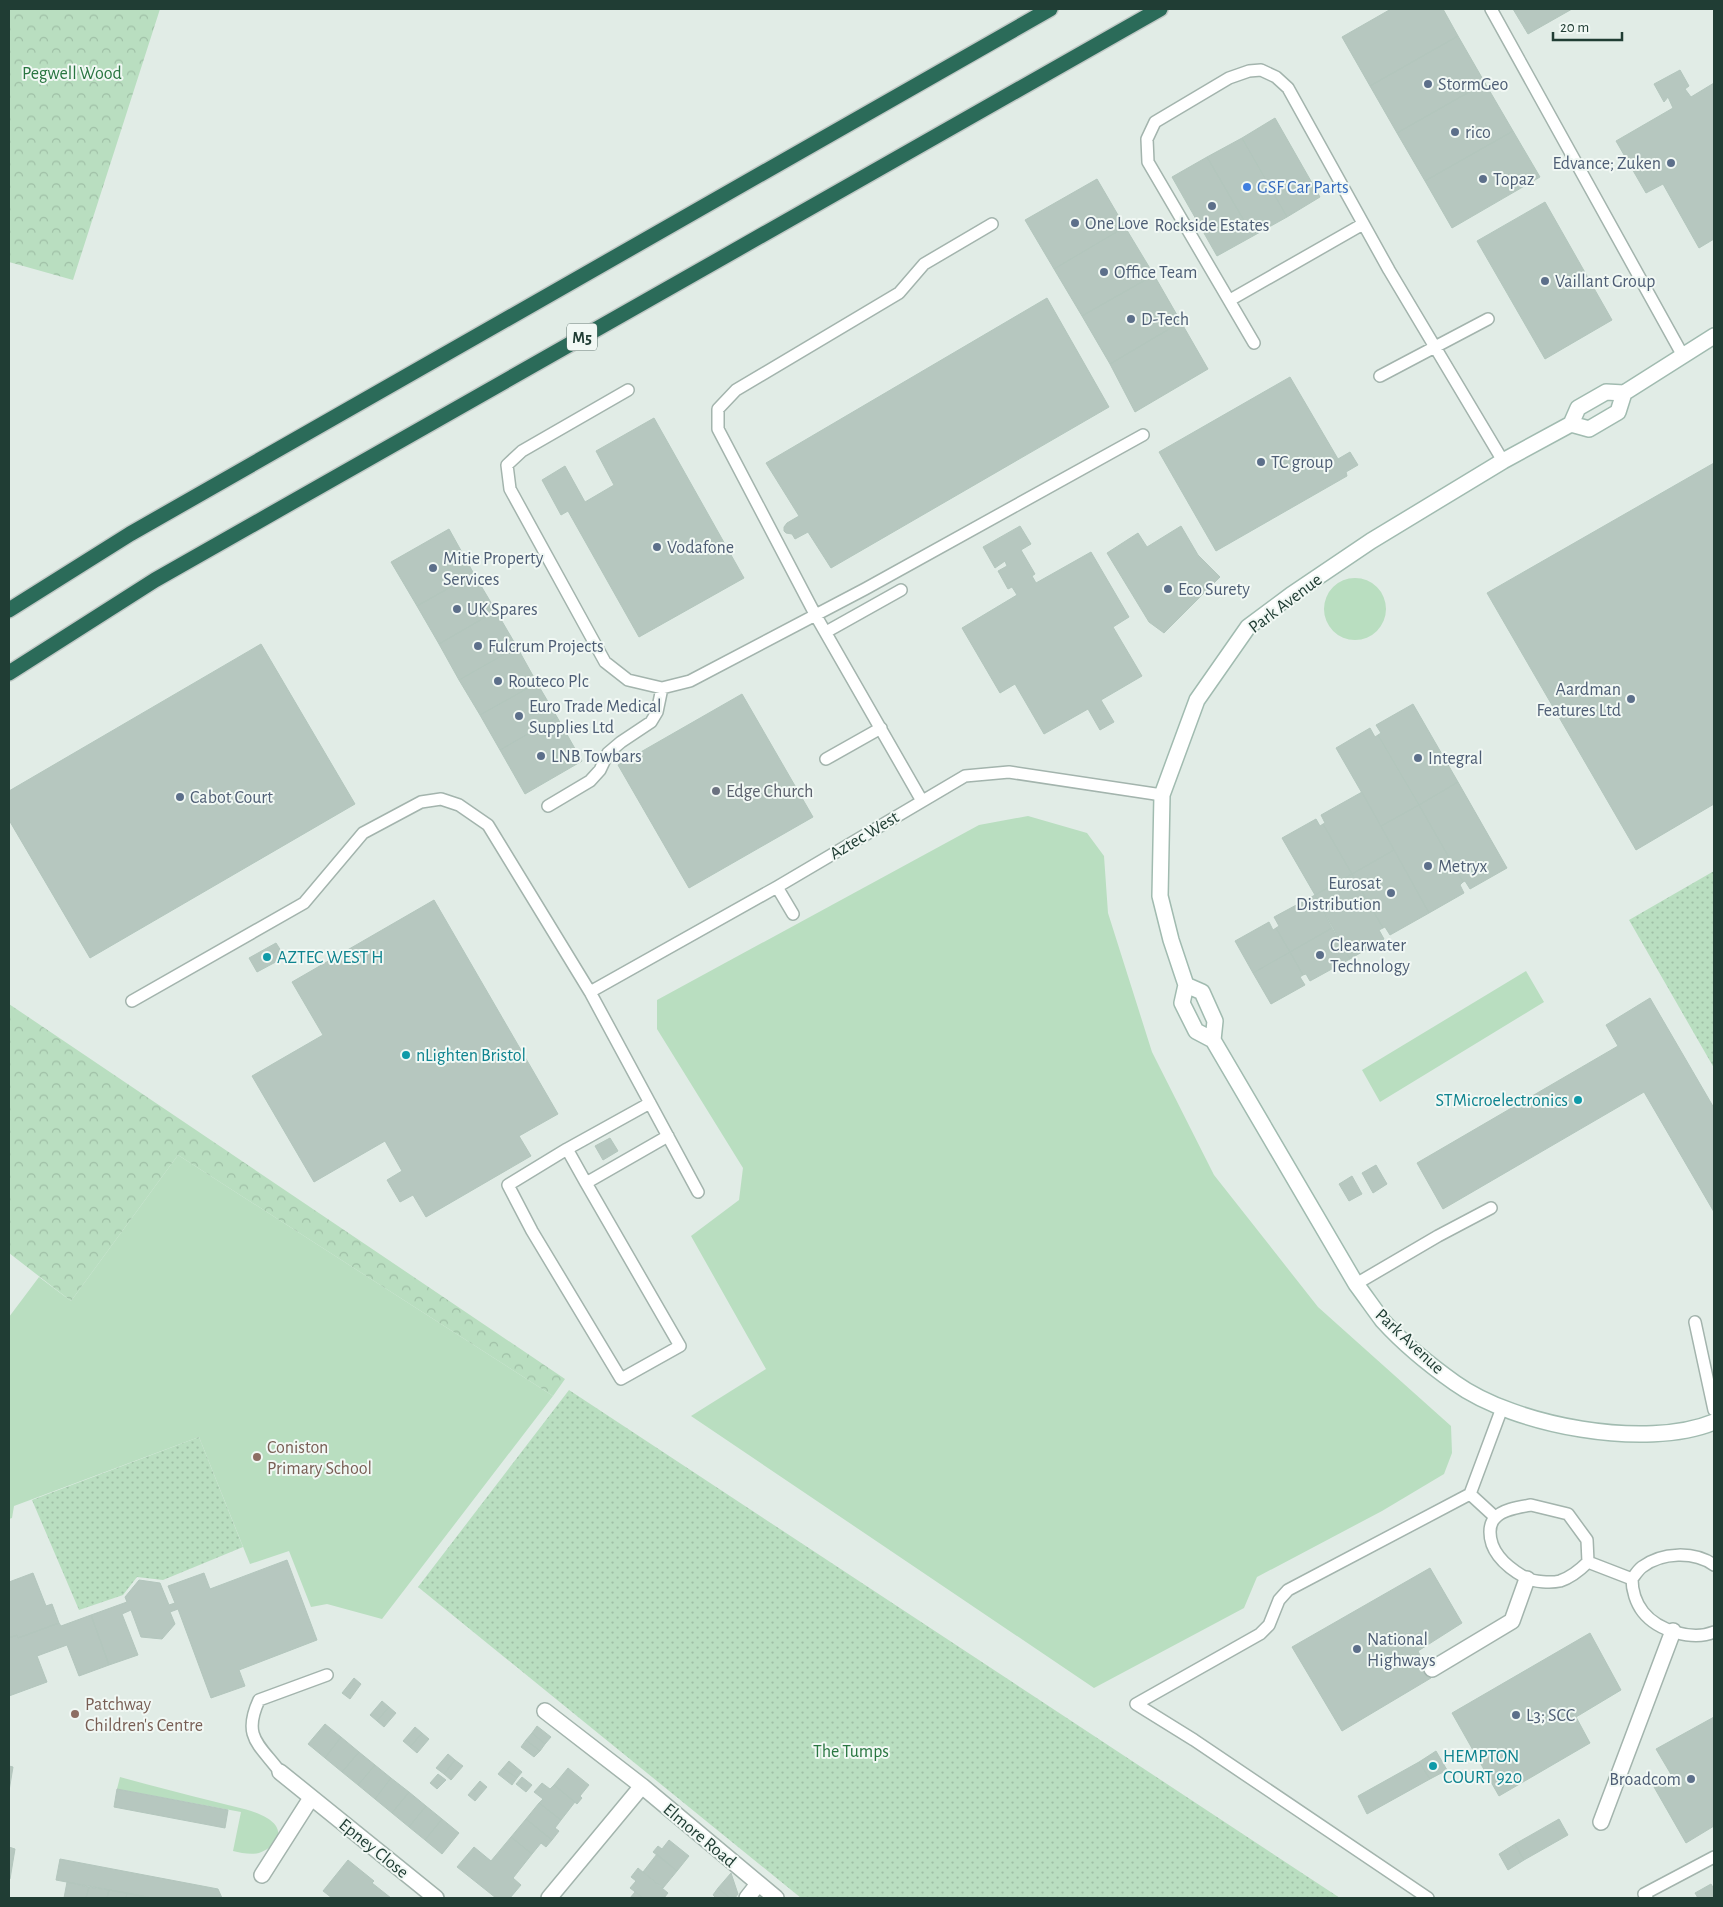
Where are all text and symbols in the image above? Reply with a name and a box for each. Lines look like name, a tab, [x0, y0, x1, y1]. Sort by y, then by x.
scale bar	[1553, 10, 1622, 42]
text: 20 m	[1560, 20, 1589, 35]
park label: Pegwell Wood	[22, 65, 122, 83]
place label: StormGeo	[1438, 76, 1509, 94]
marker: StormGeo	[1422, 78, 1434, 90]
place label: rico	[1465, 124, 1491, 142]
marker: rico	[1449, 126, 1461, 138]
place label: Edvance; Zuken	[1553, 155, 1661, 173]
marker: Edvance; Zuken	[1665, 157, 1677, 169]
place label: Topaz	[1493, 171, 1534, 189]
marker: Topaz	[1477, 173, 1489, 185]
place label: GSF Car Parts	[1257, 179, 1349, 197]
marker: GSF Car Parts	[1241, 181, 1253, 193]
marker: Rockside Estates	[1206, 200, 1218, 212]
place label: One Love	[1085, 215, 1148, 233]
marker: One Love	[1069, 217, 1081, 229]
place label: Rockside Estates	[1155, 217, 1269, 235]
place label: Office Team	[1114, 264, 1198, 282]
marker: Office Team	[1098, 266, 1110, 278]
place label: Vaillant Group	[1555, 273, 1655, 291]
marker: Vaillant Group	[1539, 275, 1551, 287]
place label: D-Tech	[1141, 311, 1189, 329]
marker: D-Tech	[1125, 313, 1137, 325]
road number: M5	[567, 324, 597, 351]
place label: TC group	[1271, 454, 1333, 472]
marker: TC group	[1255, 456, 1267, 468]
place label: Vodafone	[667, 539, 734, 557]
marker: Vodafone	[651, 541, 663, 553]
place label: Mitie Property Services	[443, 550, 544, 589]
marker: Mitie Property Services	[427, 562, 439, 574]
street label: Park Avenue	[1246, 571, 1326, 637]
place label: Eco Surety	[1178, 581, 1250, 599]
marker: Eco Surety	[1162, 583, 1174, 595]
place label: UK Spares	[467, 601, 538, 619]
marker: UK Spares	[451, 603, 463, 615]
place label: Fulcrum Projects	[488, 638, 604, 656]
marker: Fulcrum Projects	[472, 640, 484, 652]
place label: Routeco Plc	[508, 673, 589, 691]
marker: Routeco Plc	[492, 675, 504, 687]
place label: Aardman Features Ltd	[1536, 681, 1621, 720]
marker: Aardman Features Ltd	[1625, 693, 1637, 705]
place label: Euro Trade Medical Supplies Ltd	[529, 698, 661, 737]
marker: Euro Trade Medical Supplies Ltd	[513, 710, 525, 722]
place label: LNB Towbars	[551, 748, 642, 766]
marker: LNB Towbars	[535, 750, 547, 762]
place label: Integral	[1428, 750, 1483, 768]
marker: Integral	[1412, 752, 1424, 764]
place label: Edge Church	[726, 783, 813, 801]
marker: Edge Church	[710, 785, 722, 797]
place label: Cabot Court	[190, 789, 273, 807]
marker: Cabot Court	[174, 791, 186, 803]
street label: Aztec West	[827, 808, 903, 864]
place label: Metryx	[1438, 858, 1488, 876]
marker: Metryx	[1422, 860, 1434, 872]
place label: Eurosat Distribution	[1296, 875, 1381, 914]
marker: Eurosat Distribution	[1385, 887, 1397, 899]
place label: Clearwater Technology	[1330, 937, 1410, 976]
place label: AZTEC WEST H	[277, 949, 384, 967]
marker: Clearwater Technology	[1314, 949, 1326, 961]
marker: AZTEC WEST H	[261, 951, 273, 963]
place label: nLighten Bristol	[416, 1047, 526, 1065]
marker: nLighten Bristol	[400, 1049, 412, 1061]
place label: STMicroelectronics	[1436, 1092, 1568, 1110]
marker: STMicroelectronics	[1572, 1094, 1584, 1106]
street label: Park Avenue	[1372, 1306, 1447, 1378]
place label: Coniston Primary School	[267, 1439, 372, 1478]
marker: Coniston Primary School	[251, 1451, 263, 1463]
place label: National Highways	[1367, 1631, 1436, 1670]
marker: National Highways	[1351, 1643, 1363, 1655]
place label: Patchway Children's Centre	[85, 1696, 203, 1735]
place label: L3; SCC	[1526, 1707, 1575, 1725]
marker: Patchway Children's Centre	[69, 1708, 81, 1720]
marker: L3; SCC	[1510, 1709, 1522, 1721]
park label: The Tumps	[813, 1743, 889, 1761]
place label: HEMPTON COURT 920	[1443, 1748, 1522, 1787]
marker: HEMPTON COURT 920	[1427, 1760, 1439, 1772]
place label: Broadcom	[1609, 1771, 1681, 1789]
marker: Broadcom	[1685, 1773, 1697, 1785]
street label: Elmore Road	[659, 1800, 739, 1871]
street label: Epney Close	[335, 1816, 411, 1882]

